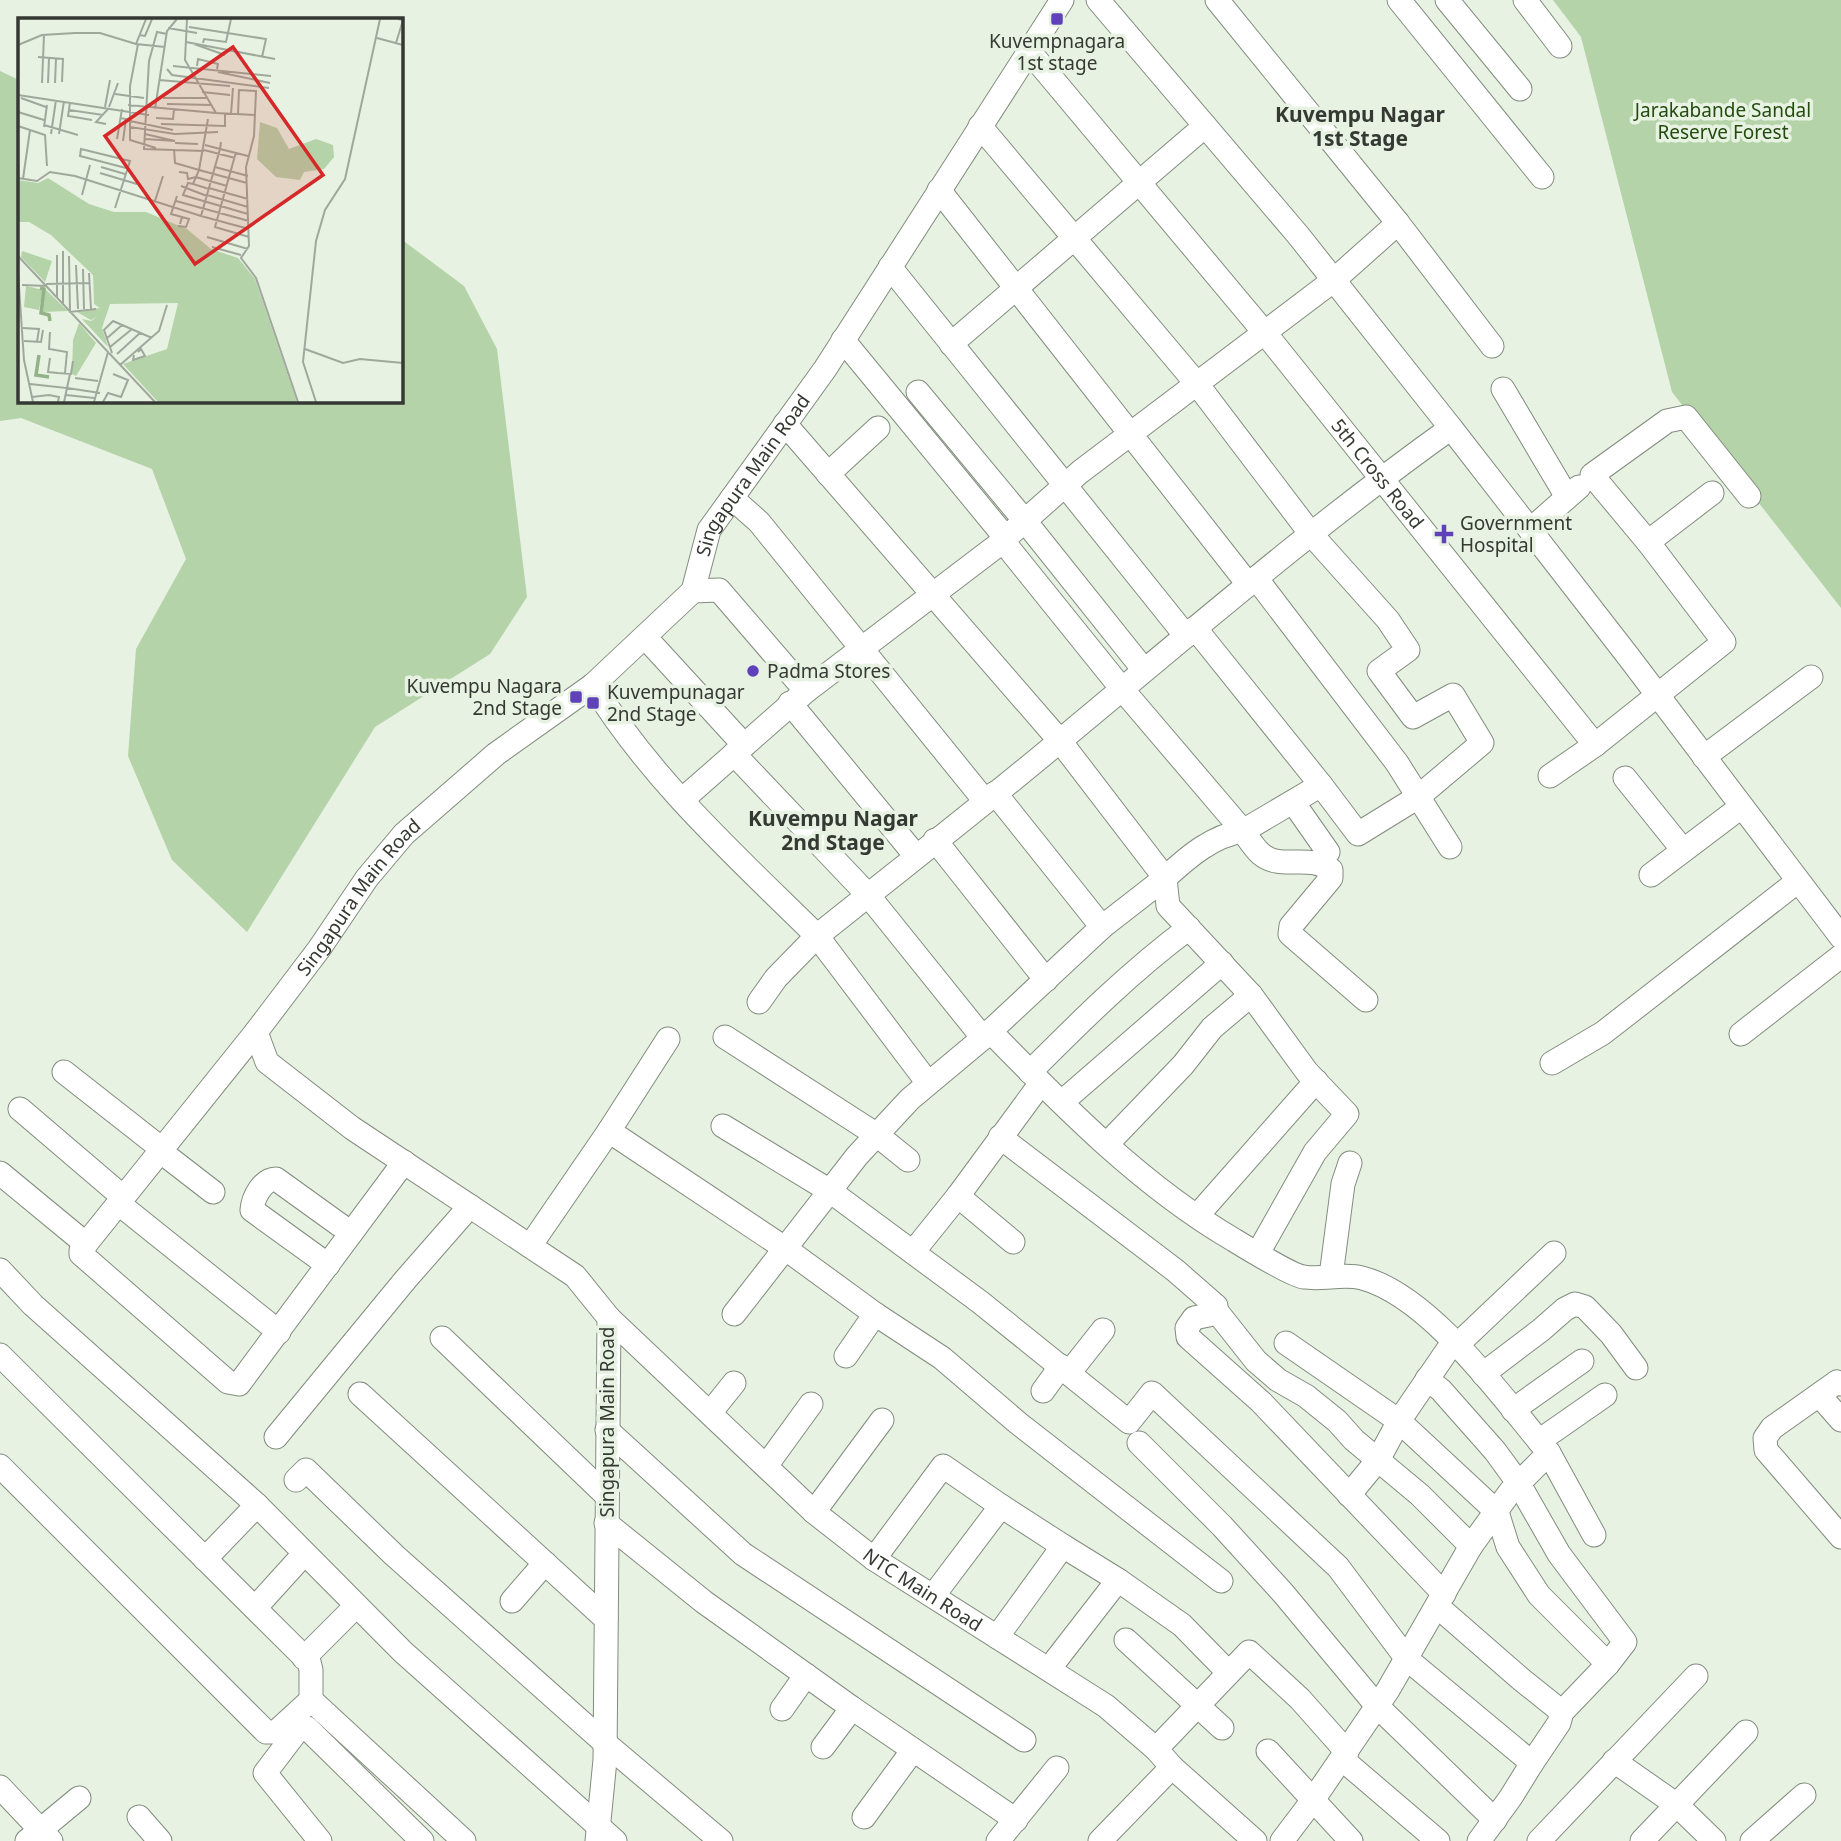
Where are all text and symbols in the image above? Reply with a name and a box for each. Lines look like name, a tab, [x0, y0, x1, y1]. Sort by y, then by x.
marker: Kuvempnagara 1st stage	[1049, 11, 1065, 27]
inset map	[18, 18, 402, 402]
place label: Kuvempnagara 1st stage	[989, 28, 1125, 76]
park label: Jarakabande Sandal Reserve Forest	[1633, 97, 1811, 145]
district label: Kuvempu Nagar 1st Stage	[1275, 100, 1446, 152]
street label: Singapura Main Road	[690, 389, 816, 559]
street label: 5th Cross Road	[1326, 413, 1430, 534]
place label: Government Hospital	[1460, 510, 1572, 558]
marker: Government Hospital	[1434, 524, 1454, 544]
place label: Padma Stores	[767, 658, 890, 684]
marker: Padma Stores	[745, 663, 761, 679]
place label: Kuvempu Nagara 2nd Stage	[406, 673, 562, 721]
place label: Kuvempunagar 2nd Stage	[607, 679, 745, 727]
marker: Kuvempu Nagara 2nd Stage	[568, 689, 584, 705]
marker: Kuvempunagar 2nd Stage	[585, 695, 601, 711]
district label: Kuvempu Nagar 2nd Stage	[748, 804, 919, 856]
street label: Singapura Main Road	[290, 812, 426, 981]
street label: Singapura Main Road	[594, 1326, 620, 1518]
street label: NTC Main Road	[857, 1542, 987, 1637]

